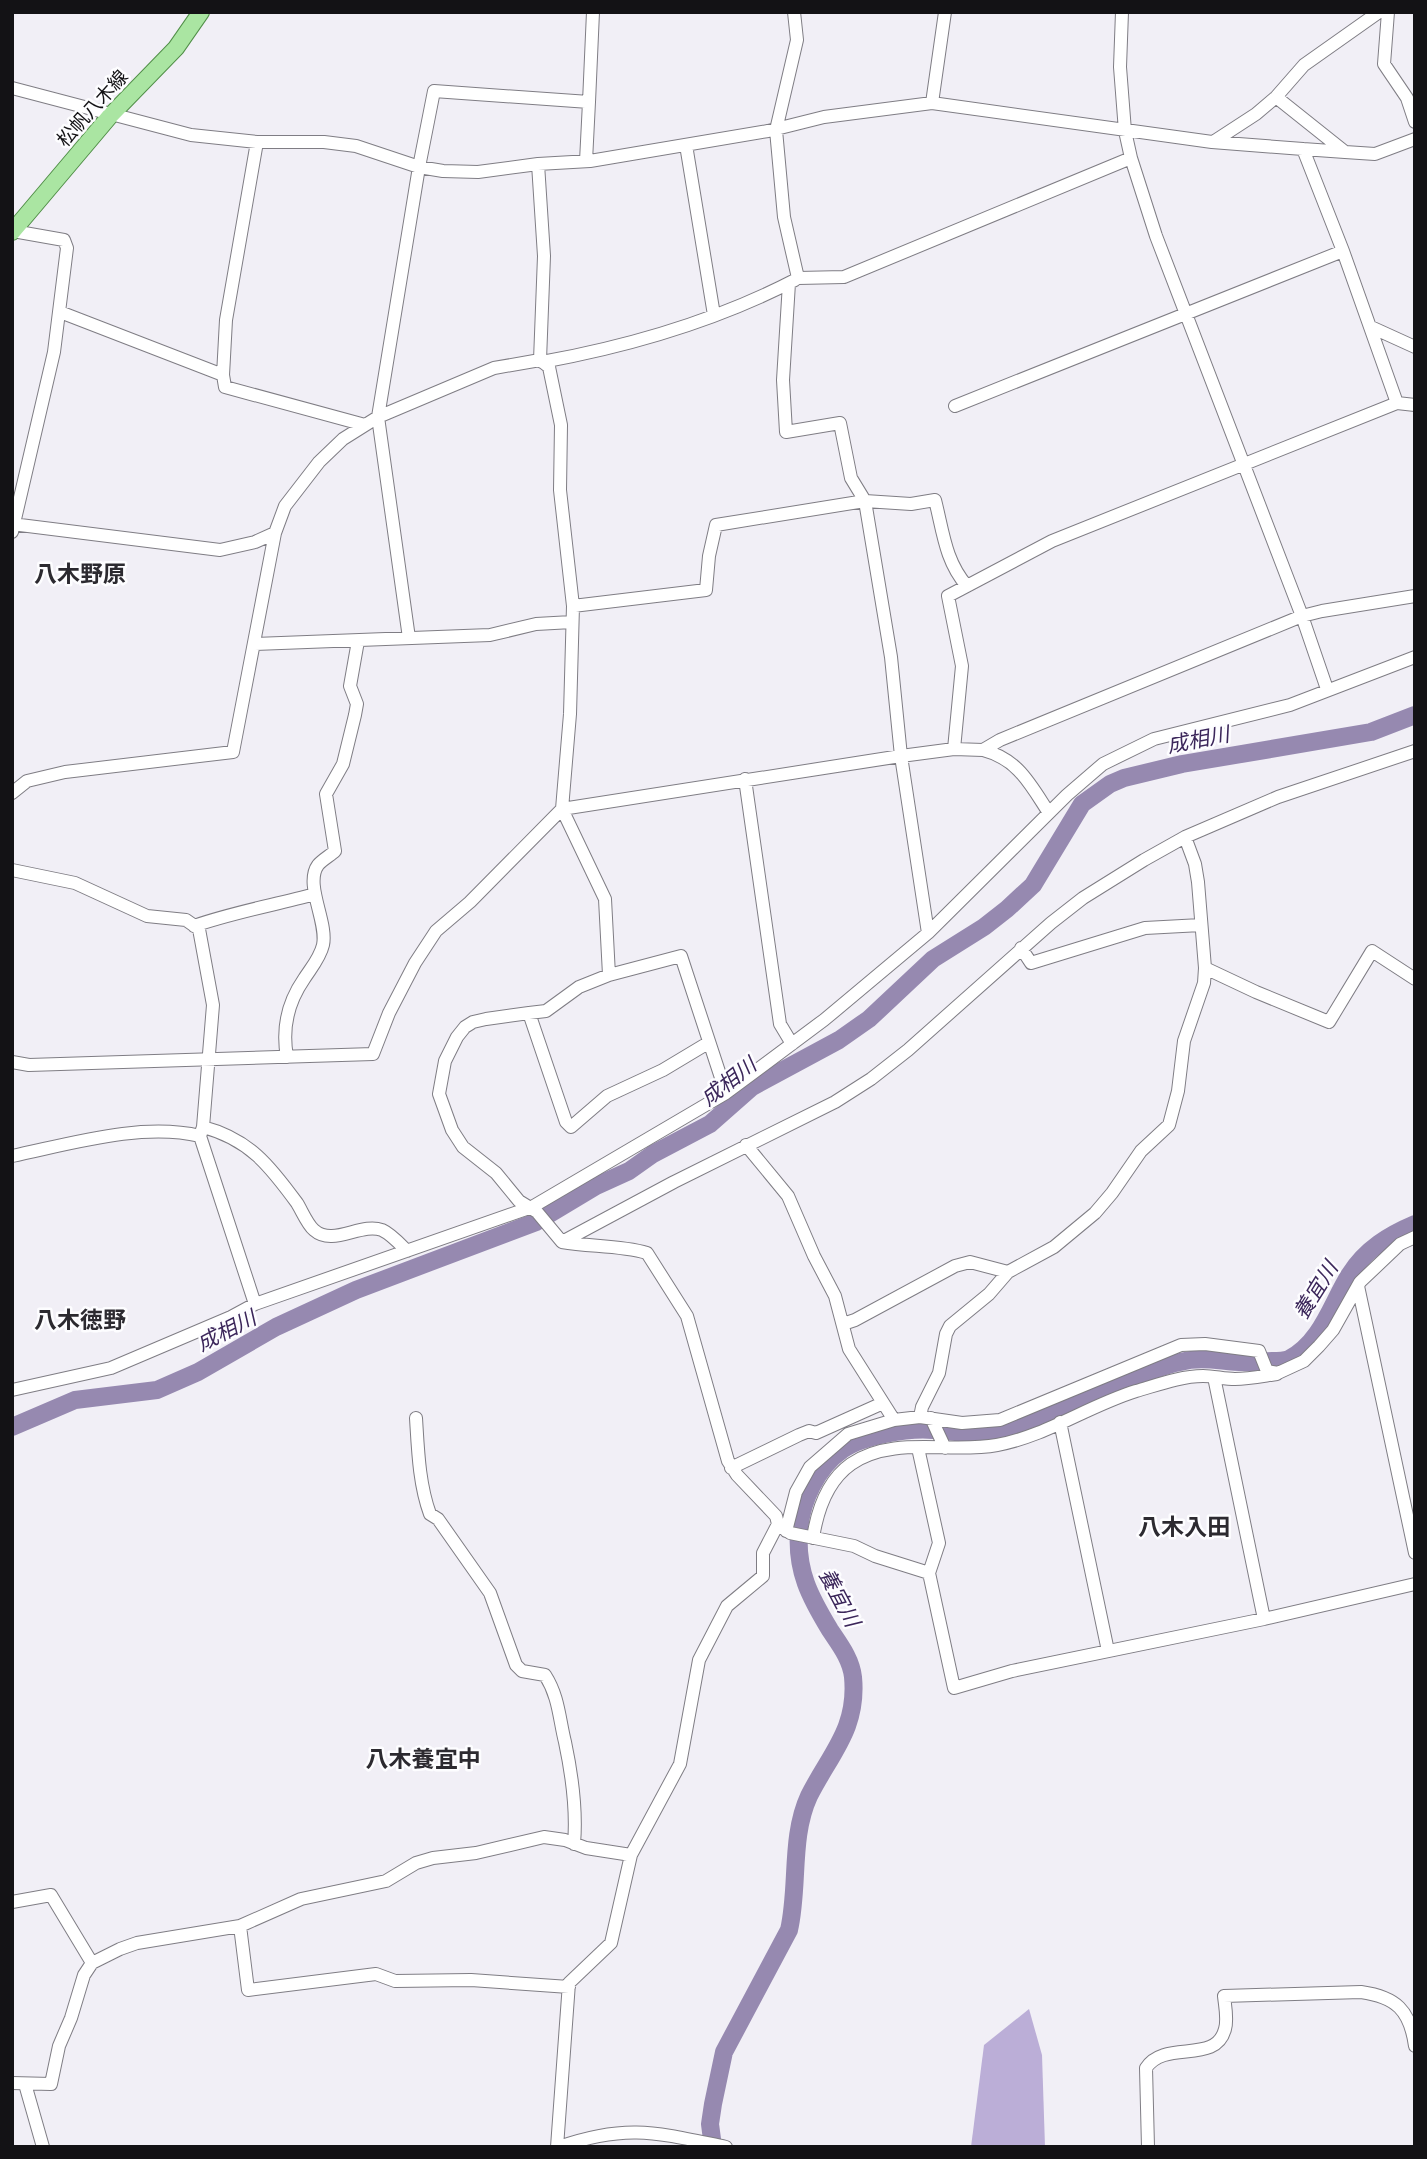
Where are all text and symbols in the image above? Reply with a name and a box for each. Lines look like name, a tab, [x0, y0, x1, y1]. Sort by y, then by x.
street label: 松帆八木線	[51, 65, 133, 151]
district label: 八木野原	[34, 559, 126, 588]
water label: 成相川	[1165, 720, 1233, 758]
water label: 成相川	[695, 1050, 762, 1111]
water label: 養宜川	[1287, 1255, 1344, 1324]
water label: 成相川	[192, 1303, 262, 1356]
district label: 八木徳野	[34, 1305, 126, 1334]
district label: 八木入田	[1138, 1512, 1230, 1541]
water label: 養宜川	[814, 1563, 867, 1633]
district label: 八木養宜中	[366, 1744, 481, 1773]

